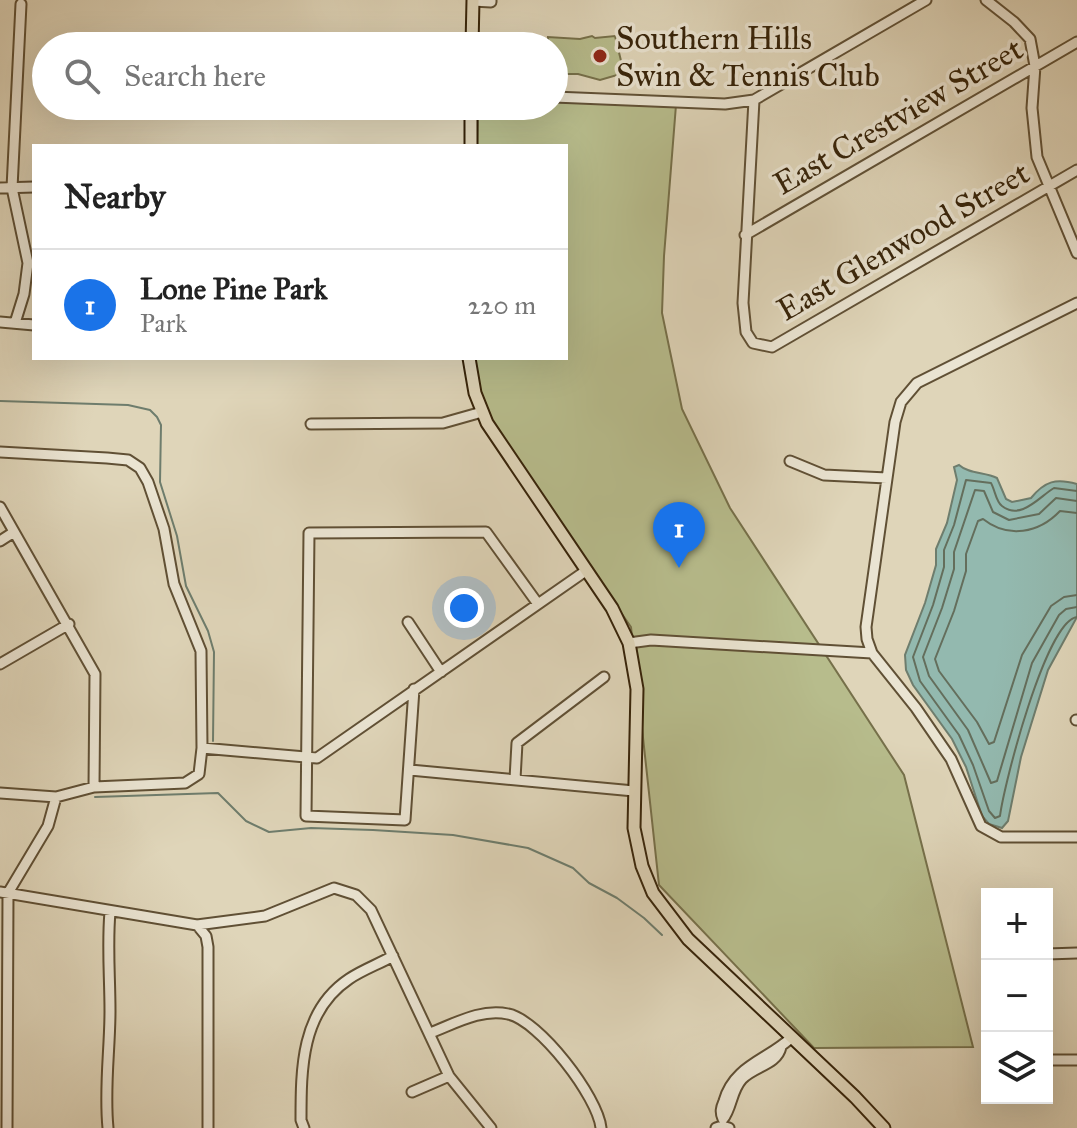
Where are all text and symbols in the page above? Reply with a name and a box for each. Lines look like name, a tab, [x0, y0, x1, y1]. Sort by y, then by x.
place label: Southern Hills Swin & Tennis Club	[616, 19, 880, 95]
street label: East Crestview Street	[767, 29, 1030, 204]
search box	[32, 32, 568, 120]
marker: Southern Hills Swin & Tennis Club	[591, 47, 609, 65]
icon: search	[60, 54, 104, 98]
text: Search here	[124, 58, 266, 94]
street label: East Glenwood Street	[770, 153, 1036, 329]
text: Nearby	[64, 176, 166, 217]
text: Lone Pine Park	[140, 271, 328, 307]
text: 1	[85, 289, 95, 321]
text: 220 m	[468, 289, 536, 321]
text: Park	[140, 307, 187, 339]
pin: 1	[653, 502, 705, 568]
your location	[444, 588, 484, 628]
map controls	[981, 888, 1053, 1104]
button: +	[981, 888, 1053, 960]
button: −	[981, 960, 1053, 1032]
button: layers	[981, 1032, 1053, 1104]

